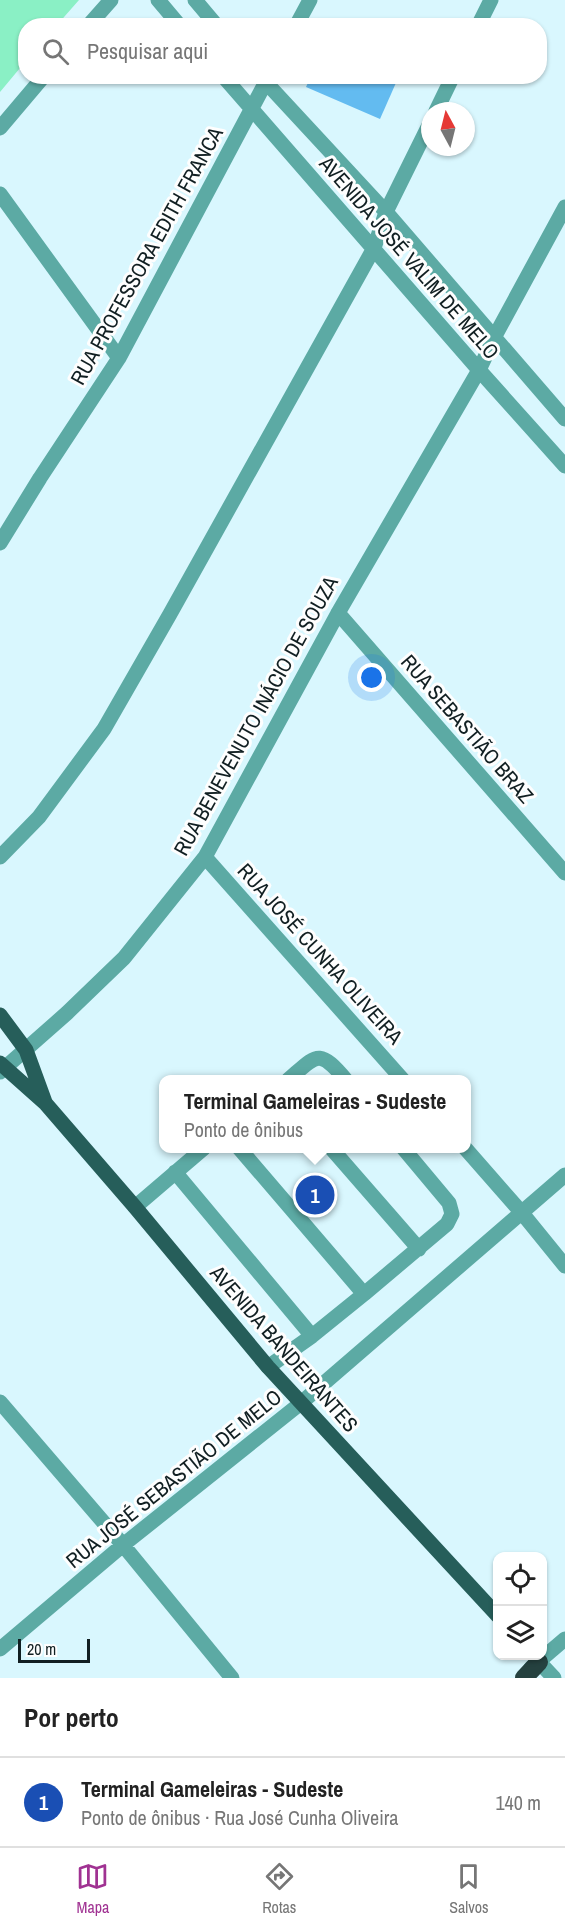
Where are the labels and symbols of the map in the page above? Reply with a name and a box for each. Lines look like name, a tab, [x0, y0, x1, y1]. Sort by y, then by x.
north arrow	[421, 102, 475, 156]
street label: RUA PROFESSORA EDITH FRANCA	[63, 121, 230, 390]
street label: AVENIDA JOSÉ VALIM DE MELO	[312, 149, 506, 366]
street label: RUA BENEVENUTO INÁCIO DE SOUZA	[166, 570, 345, 861]
street label: RUA SEBASTIÃO BRAZ	[395, 648, 540, 810]
your location	[357, 663, 386, 692]
street label: RUA JOSÉ CUNHA OLIVEIRA	[231, 857, 410, 1051]
pin: 1	[296, 1172, 334, 1218]
street label: AVENIDA BANDEIRANTES	[203, 1258, 365, 1438]
street label: RUA JOSÉ SEBASTIÃO DE MELO	[60, 1382, 288, 1575]
scale bar	[18, 1636, 90, 1664]

